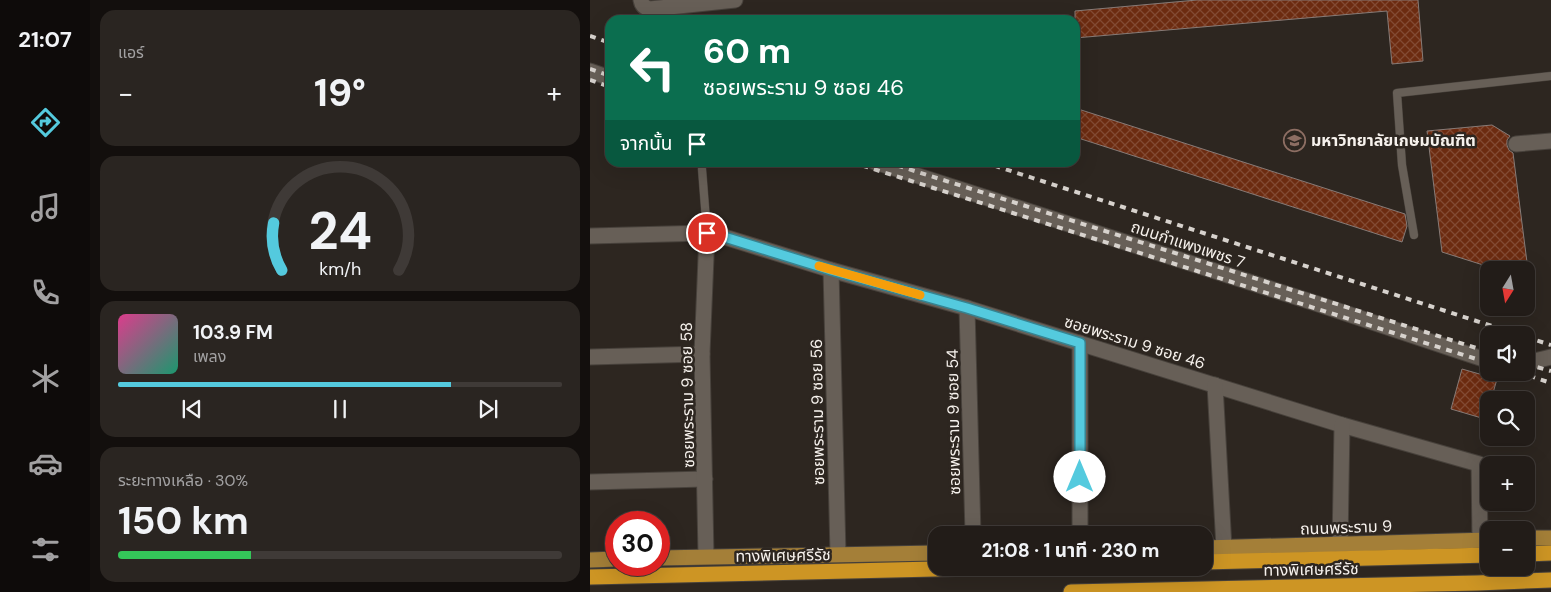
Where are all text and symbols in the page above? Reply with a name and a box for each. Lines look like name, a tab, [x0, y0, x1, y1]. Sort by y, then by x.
text: 21:07	[18, 25, 72, 54]
text: 60 m	[703, 28, 791, 74]
icon: left	[620, 35, 685, 100]
text: แอร์	[118, 42, 144, 63]
text: 19°	[314, 68, 366, 118]
text: ซอยพระราม 9 ซอย 46	[703, 73, 904, 102]
text: −	[118, 75, 133, 112]
text: +	[547, 75, 562, 112]
icon: directions	[28, 105, 63, 140]
school or university icon: มหาวิทยาลัยเกษมบัณฑิต	[1283, 128, 1307, 152]
icon: arrive	[683, 130, 711, 158]
place label: มหาวิทยาลัยเกษมบัณฑิต	[1311, 130, 1476, 151]
text: จากนั้น	[620, 131, 673, 156]
icon: music	[28, 190, 63, 225]
text: 24	[308, 197, 372, 265]
pin	[686, 212, 728, 254]
street label: ถนนกำแพงเพชร 7	[1128, 216, 1248, 273]
icon: arrive	[693, 219, 721, 247]
text: km/h	[319, 257, 361, 281]
north arrow	[1480, 261, 1535, 316]
map controls	[1480, 261, 1535, 576]
icon: phone	[28, 275, 63, 310]
street label: ซอยพระราม 9 ซอย 46	[1062, 311, 1208, 374]
text: 103.9 FM	[193, 320, 273, 345]
street label: ซอยพระราม 9 ซอย 58	[676, 322, 699, 468]
button: sound	[1480, 326, 1535, 381]
street label: ซอยพระราม 9 ซอย 56	[806, 339, 829, 485]
text: เพลง	[193, 346, 226, 367]
street label: ซอยพระราม 9 ซอย 54	[942, 349, 965, 495]
icon: climate	[28, 361, 63, 396]
button: search	[1480, 391, 1535, 446]
icon: previous	[178, 395, 206, 423]
icon: pause	[326, 395, 354, 423]
icon: next	[474, 395, 502, 423]
icon: car	[28, 446, 63, 481]
position arrow	[1053, 450, 1105, 502]
button: +	[1480, 456, 1535, 511]
text: ระยะทางเหลือ · 30%	[118, 470, 248, 491]
text: 150 km	[118, 496, 249, 546]
speed limit sign: 30	[605, 511, 670, 576]
street label: ถนนพระราม 9	[1300, 515, 1392, 540]
button: −	[1480, 521, 1535, 576]
icon: filters	[28, 532, 63, 567]
text: 21:08 · 1 นาที · 230 m	[982, 538, 1159, 563]
street label: ทางพิเศษศรีรัช	[735, 544, 831, 567]
street label: ทางพิเศษศรีรัช	[1263, 558, 1359, 581]

